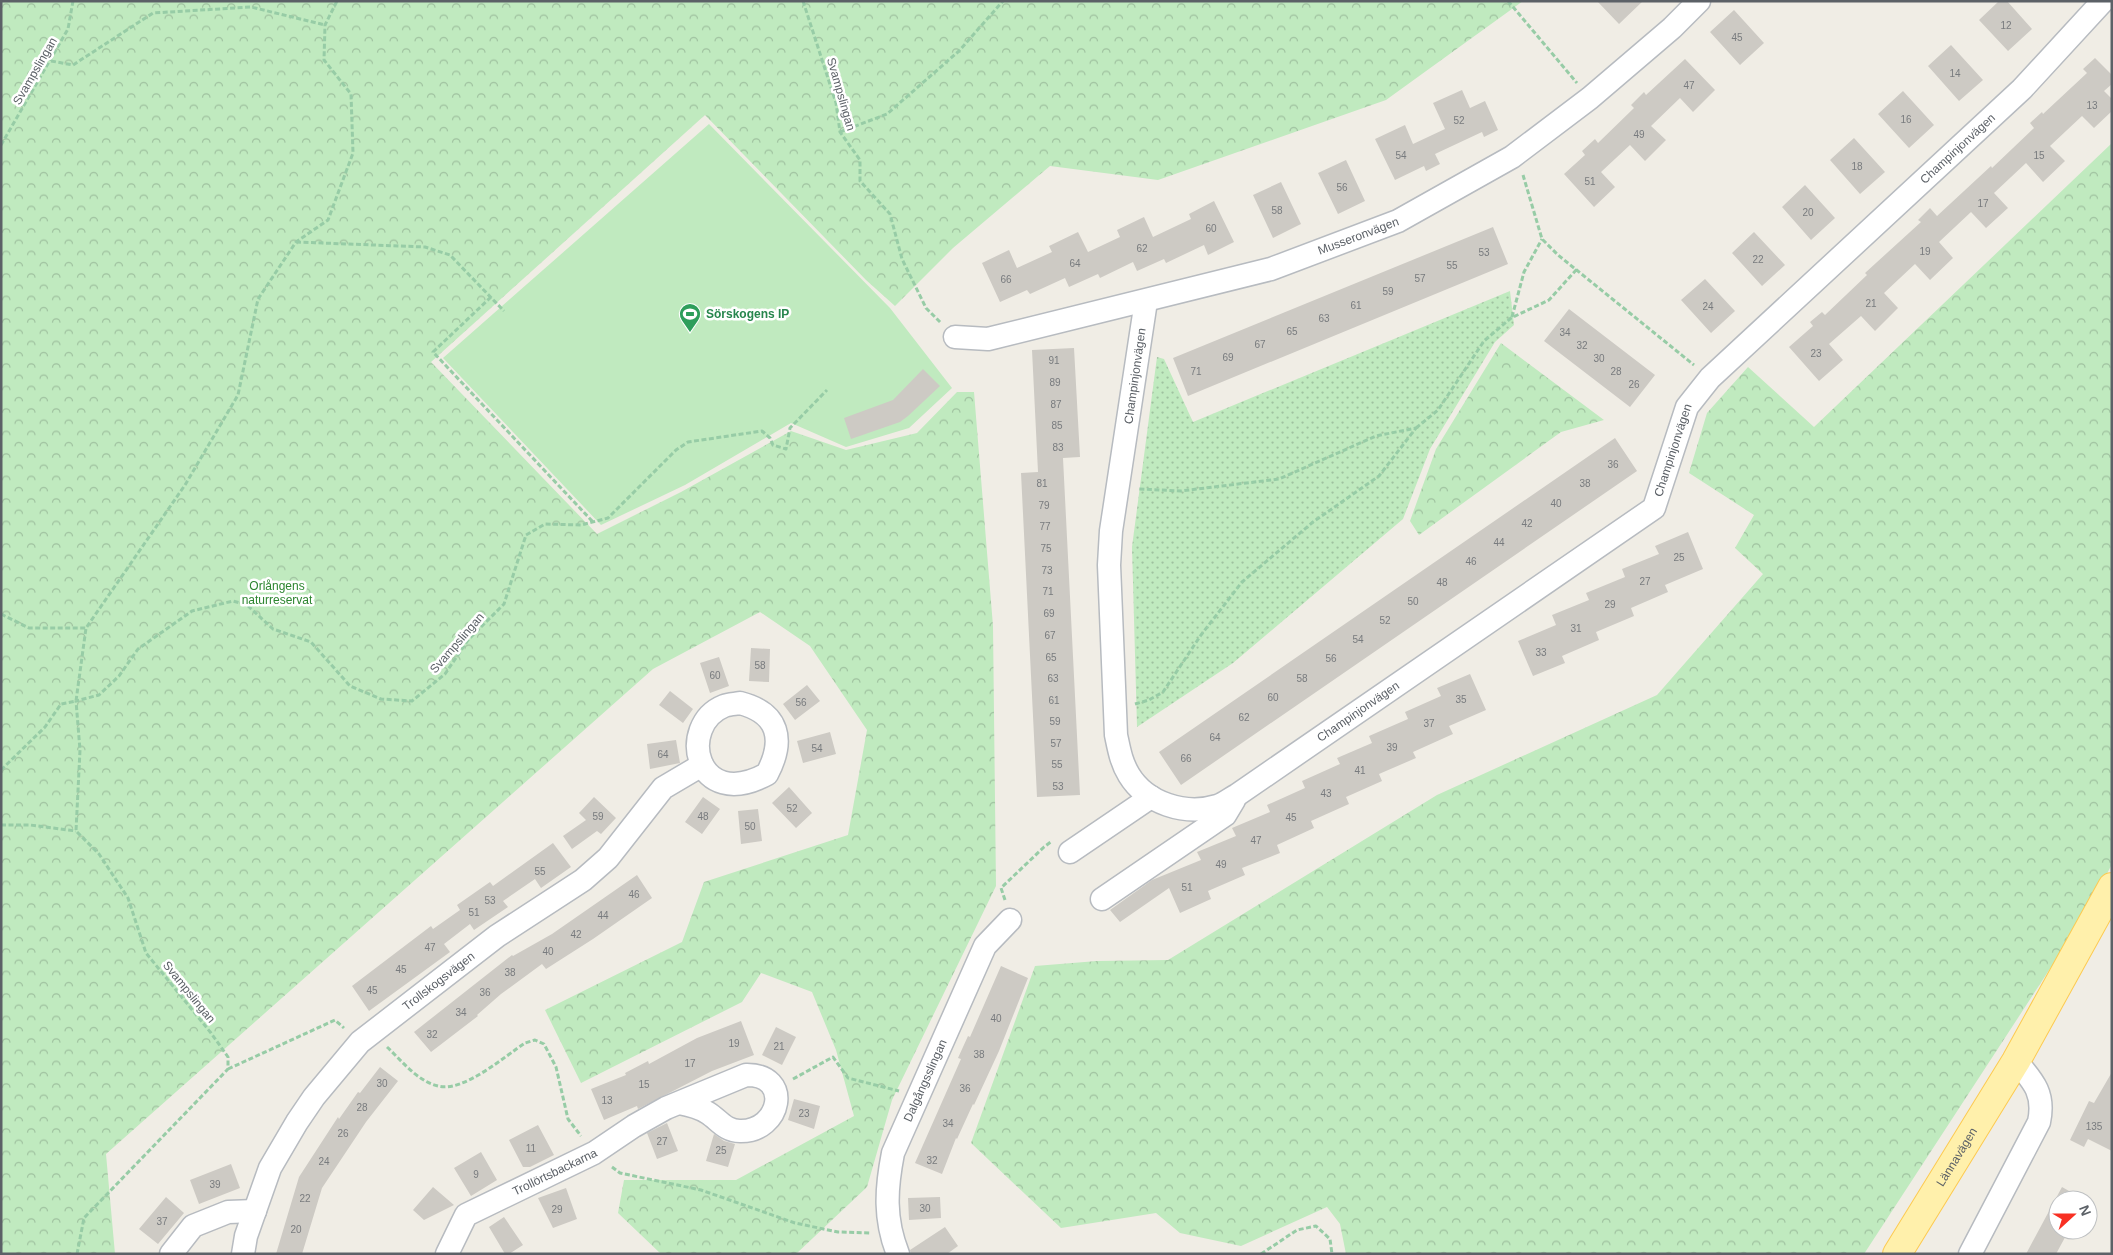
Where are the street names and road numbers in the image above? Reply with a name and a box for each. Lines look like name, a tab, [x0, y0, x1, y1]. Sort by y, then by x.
street label: Svampslingan	[10, 35, 60, 107]
street label: Svampslingan	[824, 56, 858, 132]
street label: Champinjonvägen	[1917, 111, 1998, 187]
street label: Musseronvägen	[1316, 214, 1401, 258]
street label: Champinjonvägen	[1121, 327, 1149, 425]
street label: Champinjonvägen	[1651, 402, 1695, 498]
street label: Svampslingan	[427, 610, 487, 676]
street label: Champinjonvägen	[1314, 678, 1402, 745]
street label: Trollskogsvägen	[400, 949, 477, 1013]
street label: Svampslingan	[160, 958, 218, 1026]
street label: Dalgångsslingan	[901, 1037, 950, 1124]
street label: Lännavägen	[1934, 1125, 1980, 1189]
street label: Trollörtsbackarna	[510, 1145, 600, 1198]

